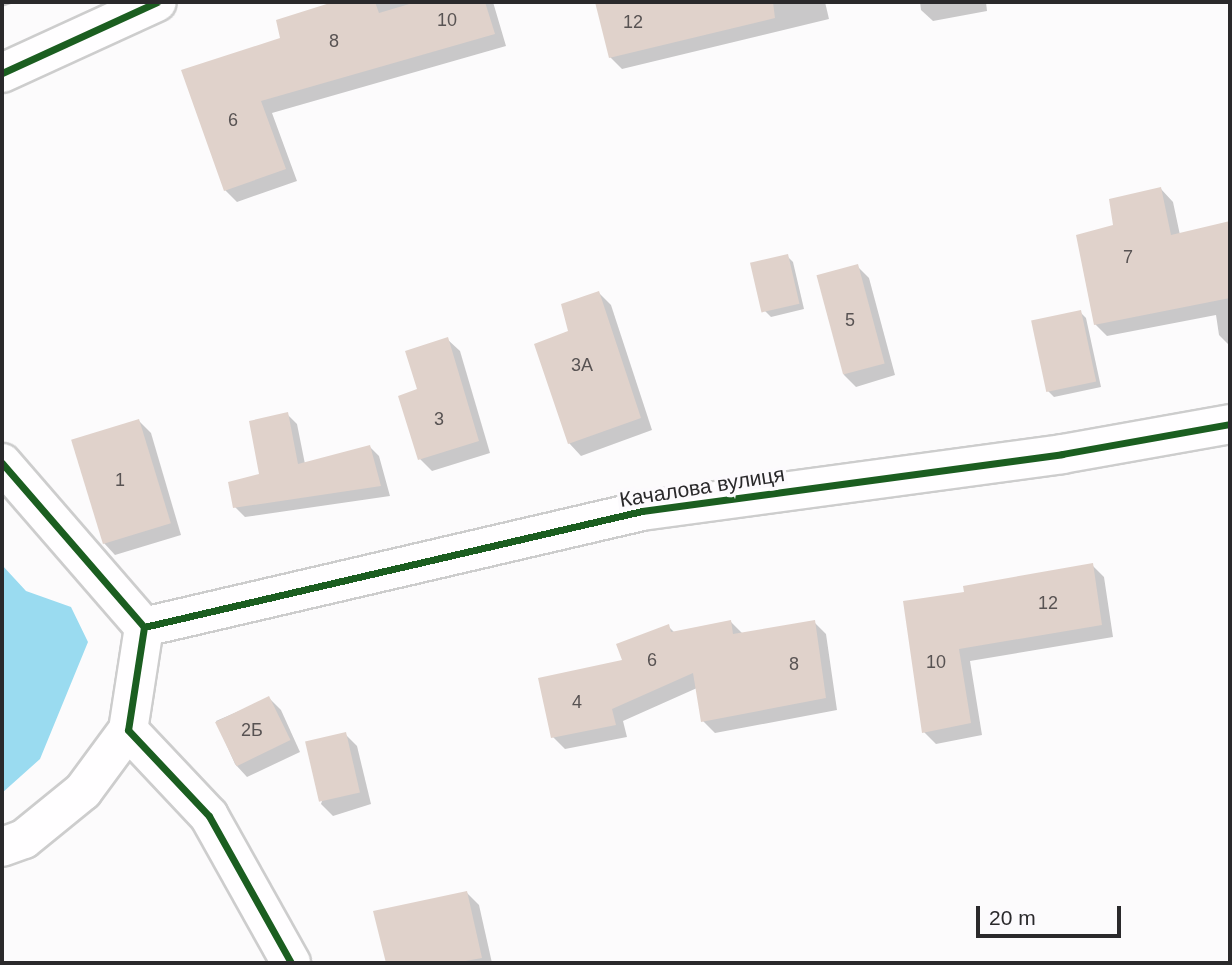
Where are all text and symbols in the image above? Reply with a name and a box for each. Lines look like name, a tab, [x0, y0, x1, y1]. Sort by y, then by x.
house number: 10	[437, 9, 457, 31]
house number: 12	[623, 11, 643, 33]
house number: 8	[329, 30, 339, 52]
house number: 6	[228, 109, 238, 131]
house number: 7	[1123, 246, 1133, 268]
house number: 5	[845, 309, 855, 331]
house number: 3А	[571, 354, 593, 376]
house number: 3	[434, 408, 444, 430]
street label: Качалова вулиця	[618, 462, 786, 512]
house number: 1	[115, 469, 125, 491]
house number: 12	[1038, 592, 1058, 614]
house number: 6	[647, 649, 657, 671]
house number: 10	[926, 651, 946, 673]
house number: 8	[789, 653, 799, 675]
house number: 4	[572, 691, 582, 713]
house number: 2Б	[241, 719, 263, 741]
scale bar	[980, 892, 1125, 936]
text: 20 m	[989, 906, 1036, 929]

